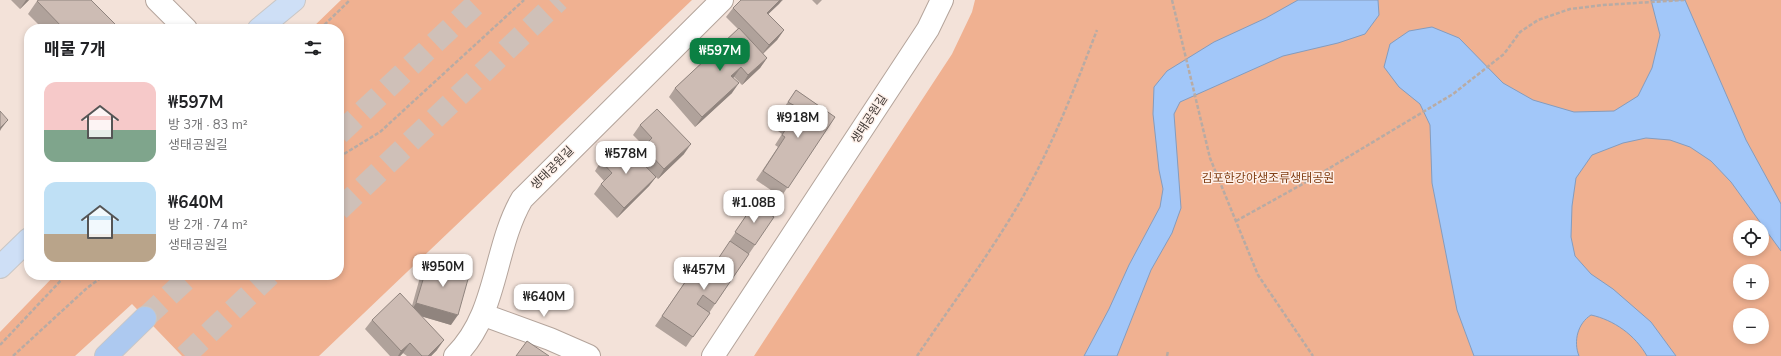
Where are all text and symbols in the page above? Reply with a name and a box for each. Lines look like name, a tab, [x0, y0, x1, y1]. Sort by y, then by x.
icon: filters	[302, 37, 324, 59]
text: 매물 7개	[44, 38, 106, 61]
pin: ₩597M	[692, 38, 748, 72]
text: ₩597M	[699, 42, 741, 60]
text: ₩597M	[168, 91, 224, 114]
street label: 생태공원길	[847, 91, 891, 147]
icon: home	[76, 98, 124, 146]
pin: ₩918M	[770, 105, 826, 139]
text: ₩918M	[777, 109, 819, 127]
text: 방 3개 · 83 m²	[168, 116, 248, 134]
text: 생태공원길	[168, 136, 228, 154]
pin: ₩578M	[598, 141, 654, 175]
street label: 생태공원길	[527, 143, 577, 193]
text: ₩578M	[605, 145, 647, 163]
park label: 김포한강야생조류생태공원	[1202, 170, 1334, 186]
pin: ₩1.08B	[721, 190, 787, 224]
text: ₩640M	[168, 191, 224, 214]
text: ₩1.08B	[732, 194, 776, 212]
icon: home	[76, 198, 124, 246]
text: 방 2개 · 74 m²	[168, 216, 248, 234]
map controls	[1733, 220, 1769, 344]
button: locate	[1733, 220, 1769, 256]
text: 생태공원길	[168, 236, 228, 254]
pin: ₩950M	[415, 254, 471, 288]
pin: ₩457M	[676, 257, 732, 291]
text: ₩950M	[422, 258, 464, 276]
text: ₩457M	[683, 261, 725, 279]
button: +	[1733, 264, 1769, 300]
pin: ₩640M	[516, 284, 572, 318]
text: ₩640M	[523, 288, 565, 306]
button: −	[1733, 308, 1769, 344]

